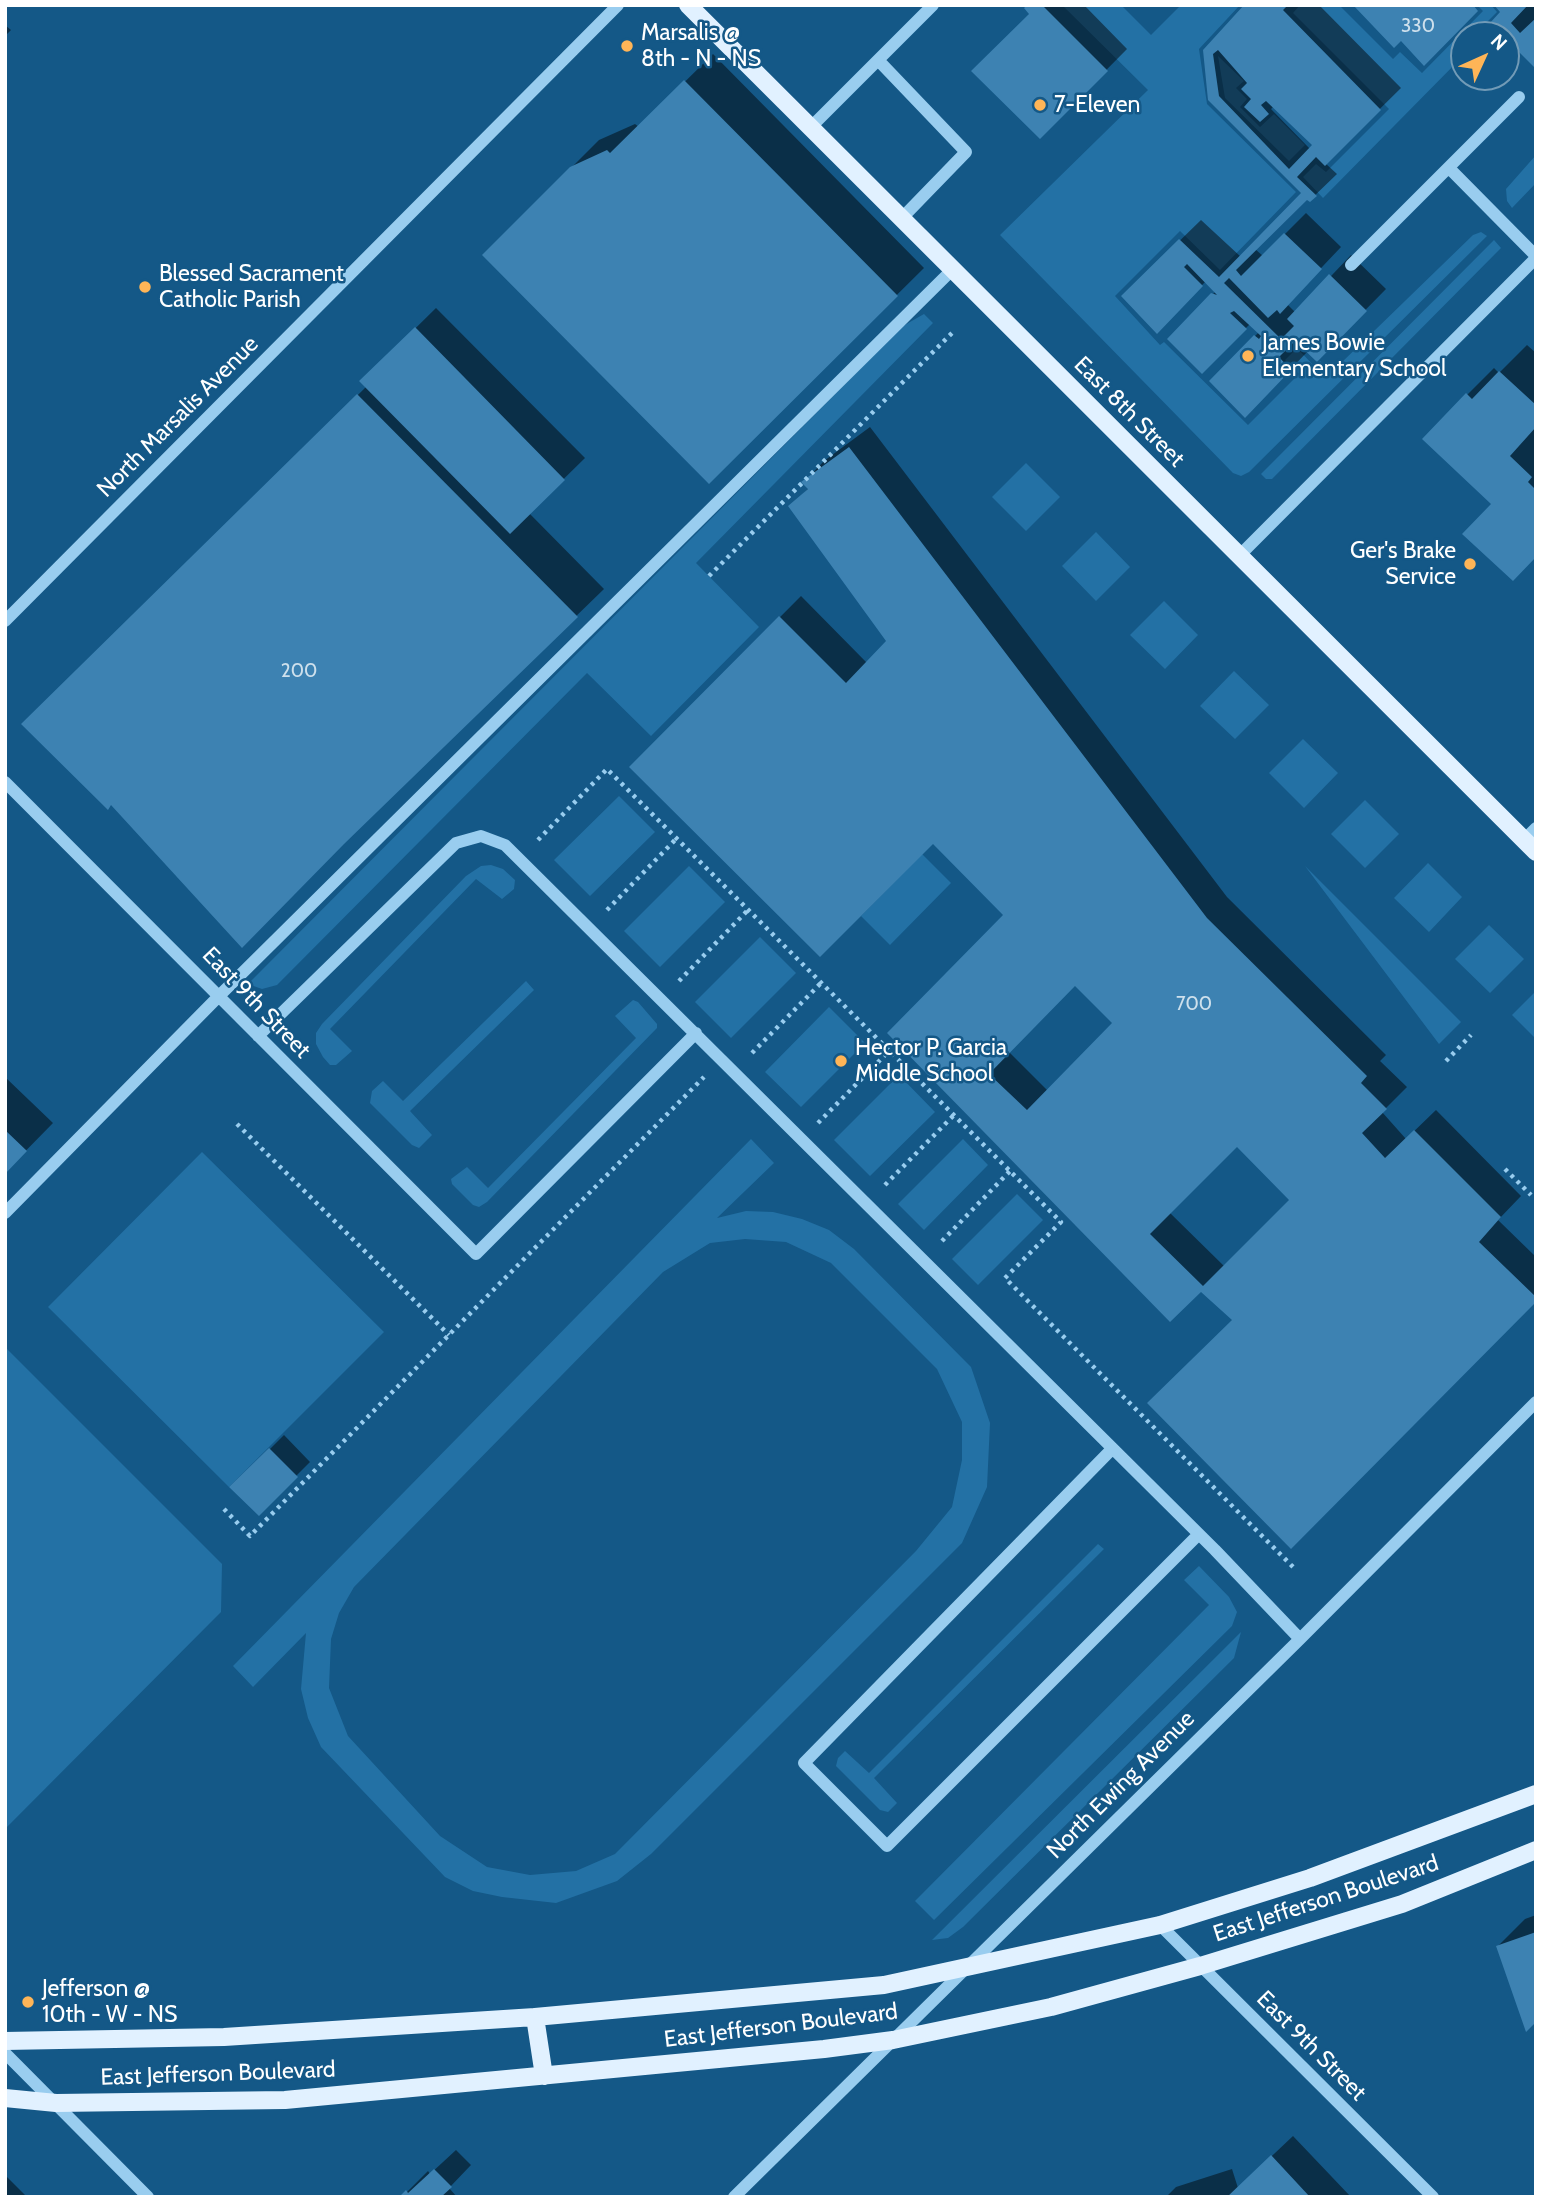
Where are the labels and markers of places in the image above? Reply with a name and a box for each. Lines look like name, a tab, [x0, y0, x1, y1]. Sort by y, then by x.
place label: Marsalis @ 8th - N - NS	[641, 19, 761, 73]
marker: Marsalis @ 8th - N - NS	[619, 38, 635, 54]
place label: 7-Eleven	[1054, 91, 1140, 119]
marker: 7-Eleven	[1032, 97, 1048, 113]
place label: Blessed Sacrament Catholic Parish	[159, 260, 344, 314]
marker: Blessed Sacrament Catholic Parish	[137, 279, 153, 295]
place label: James Bowie Elementary School	[1262, 329, 1446, 383]
marker: James Bowie Elementary School	[1240, 348, 1256, 364]
place label: Ger's Brake Service	[1350, 537, 1456, 591]
marker: Ger's Brake Service	[1462, 556, 1478, 572]
place label: Hector P. Garcia Middle School	[855, 1034, 1007, 1088]
marker: Hector P. Garcia Middle School	[833, 1053, 849, 1069]
place label: Jefferson @ 10th - W - NS	[42, 1975, 177, 2029]
marker: Jefferson @ 10th - W - NS	[20, 1994, 36, 2010]

